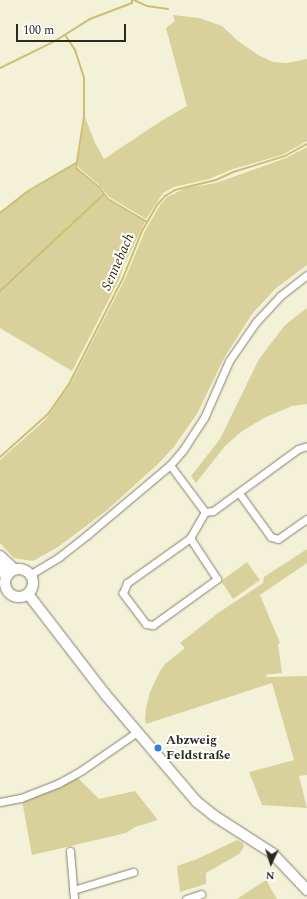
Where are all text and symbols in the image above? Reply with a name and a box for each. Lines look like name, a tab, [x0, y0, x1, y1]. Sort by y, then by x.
scale bar	[18, 16, 128, 42]
text: 100 m	[23, 21, 54, 40]
water label: Sennebach	[98, 231, 138, 293]
place label: Abzweig Feldstraße	[166, 733, 230, 764]
marker: Abzweig Feldstraße	[153, 743, 163, 753]
north arrow	[251, 843, 291, 883]
text: N	[265, 867, 275, 884]

